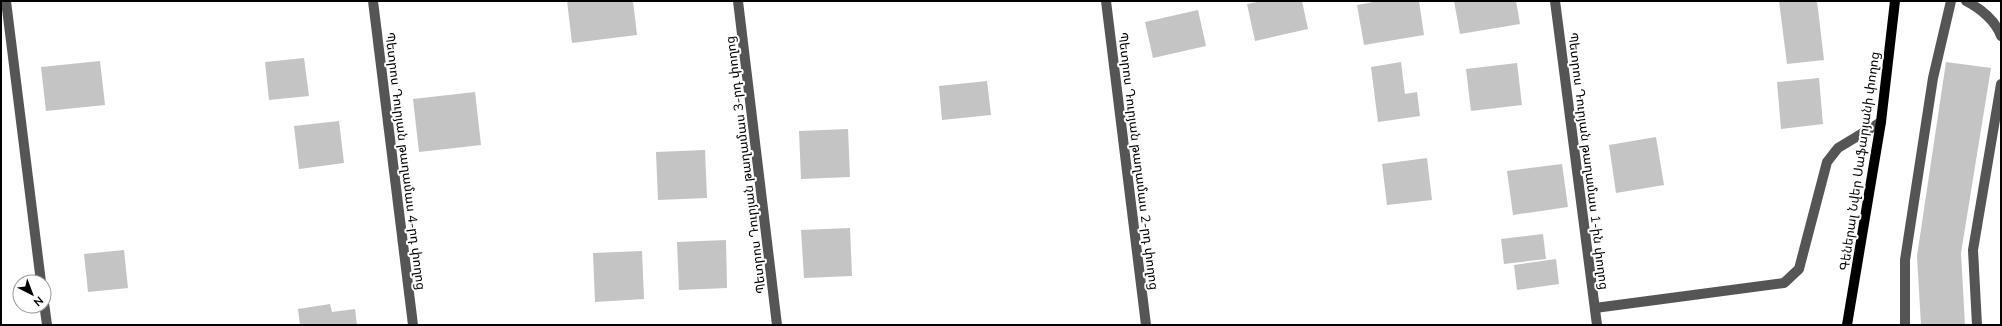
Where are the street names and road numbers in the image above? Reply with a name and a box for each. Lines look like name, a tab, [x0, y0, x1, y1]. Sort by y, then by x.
street label: Պետրոս Դուրյան թաղամաս 4-րդ փողոց	[380, 31, 430, 291]
street label: Պետրոս Դուրյան թաղամաս 2-րդ փողոց	[1113, 31, 1163, 291]
street label: Պետրոս Դուրյան թաղամաս 1-ին փողոց	[1563, 31, 1613, 291]
street label: Պետրոս Դուրյան թաղամաս 3-րդ փողոց	[721, 35, 771, 295]
street label: Գեներալ Նվեր Սաֆարյանի փողոց	[1836, 50, 1884, 272]

